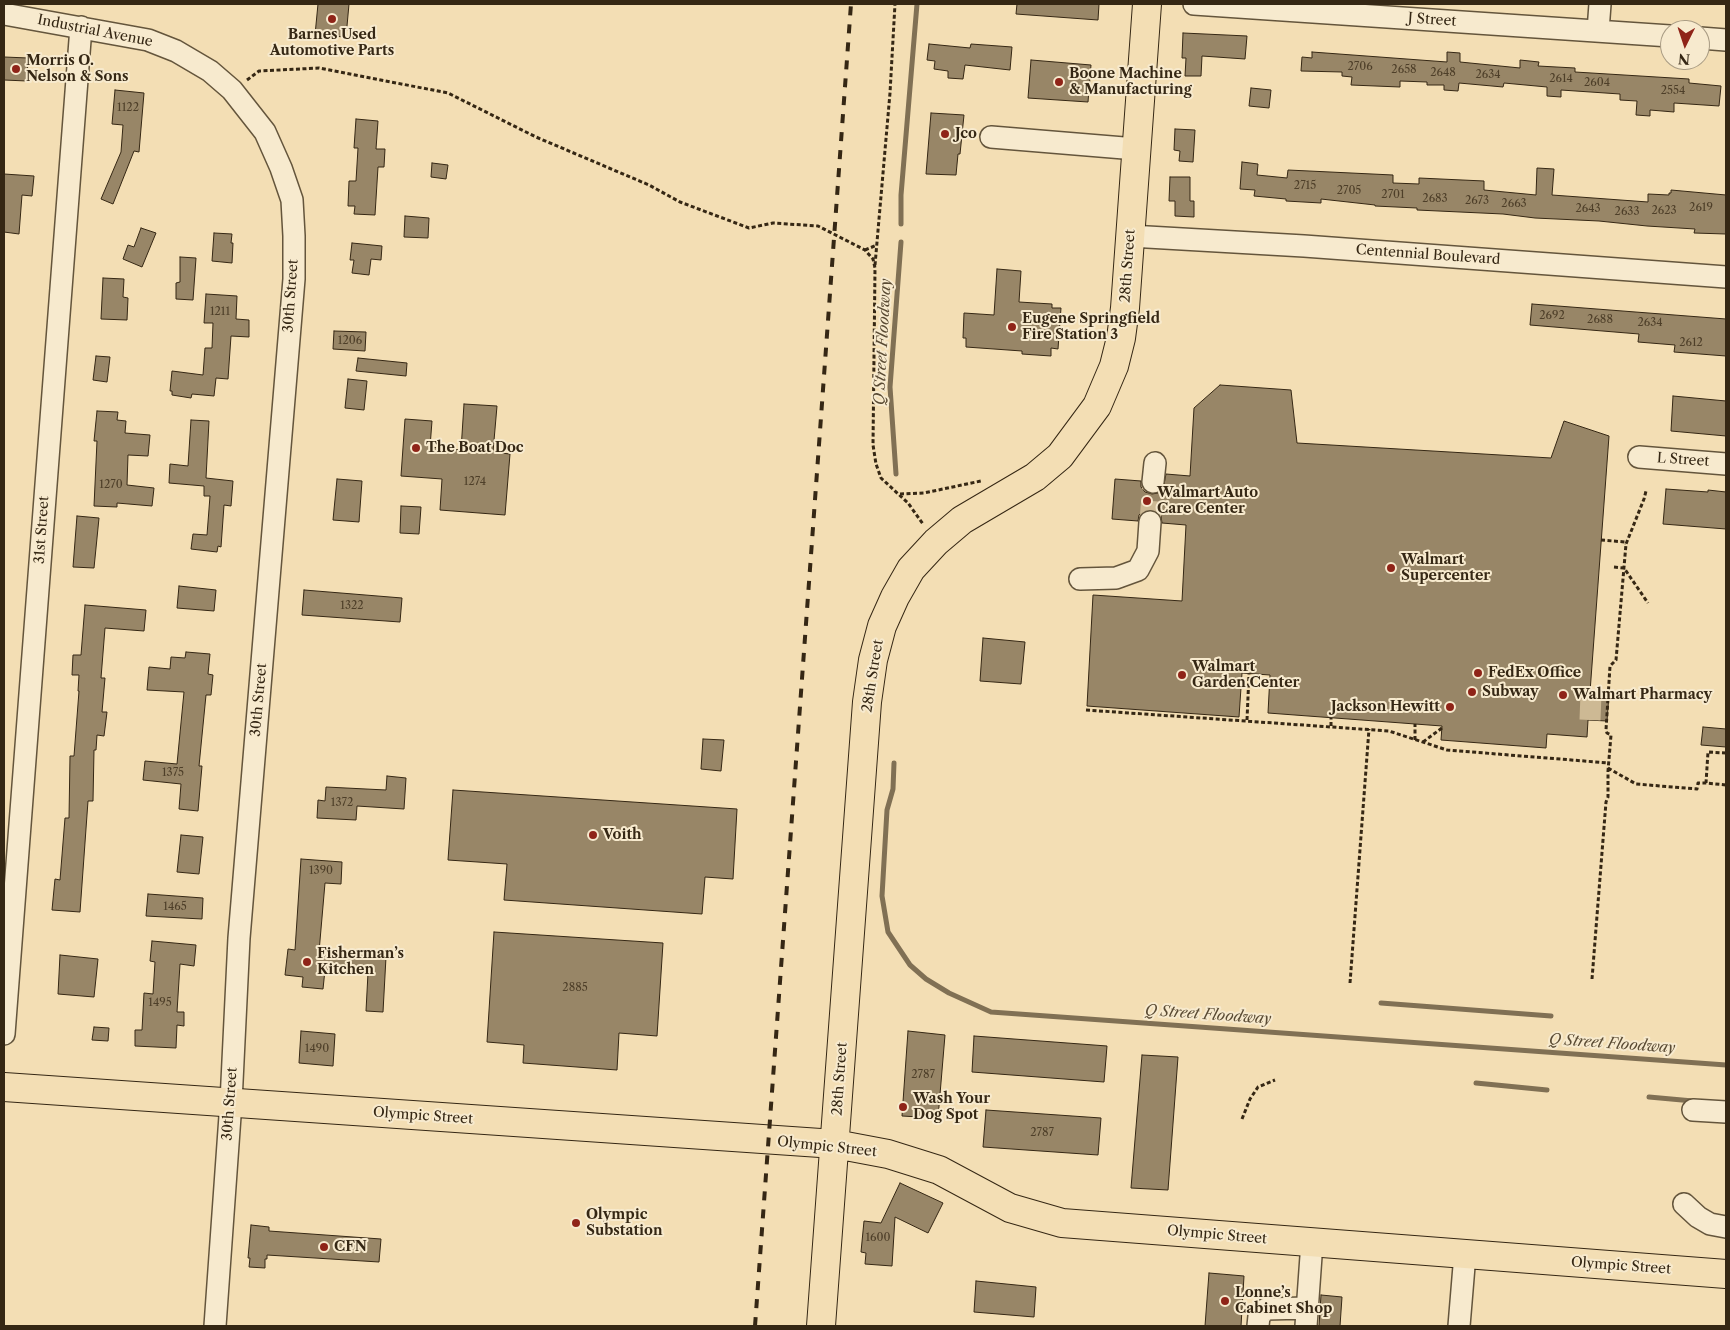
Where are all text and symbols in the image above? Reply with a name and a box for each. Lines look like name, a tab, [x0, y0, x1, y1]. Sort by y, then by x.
street label: J Street	[1407, 10, 1457, 30]
street label: Industrial Avenue	[36, 12, 154, 50]
marker: Barnes Used Automotive Parts	[326, 13, 338, 25]
north arrow	[1660, 20, 1710, 70]
place label: Barnes Used Automotive Parts	[270, 27, 394, 59]
text: N	[1677, 50, 1691, 68]
place label: Morris O. Nelson & Sons	[26, 53, 129, 85]
house number: 2706	[1347, 60, 1373, 74]
marker: Morris O. Nelson & Sons	[10, 63, 22, 75]
house number: 2658	[1391, 63, 1417, 77]
place label: Boone Machine & Manufacturing	[1069, 66, 1192, 98]
house number: 2648	[1430, 66, 1456, 80]
house number: 2634	[1475, 68, 1501, 82]
house number: 2614	[1549, 72, 1573, 86]
marker: Boone Machine & Manufacturing	[1053, 76, 1065, 88]
house number: 2604	[1584, 76, 1610, 90]
house number: 2554	[1661, 84, 1685, 98]
house number: 1122	[117, 101, 139, 115]
place label: Jco	[955, 126, 977, 142]
marker: Jco	[939, 128, 951, 140]
house number: 2715	[1294, 179, 1316, 193]
house number: 2705	[1337, 184, 1361, 198]
house number: 2701	[1381, 188, 1405, 202]
house number: 2683	[1422, 192, 1448, 206]
house number: 2673	[1465, 194, 1489, 208]
house number: 2663	[1501, 197, 1527, 211]
house number: 2619	[1689, 201, 1713, 215]
house number: 2643	[1575, 202, 1601, 216]
house number: 2623	[1651, 204, 1677, 218]
house number: 2633	[1615, 205, 1639, 219]
street label: 28th Street	[1117, 229, 1139, 303]
street label: Centennial Boulevard	[1355, 242, 1501, 268]
street label: 30th Street	[280, 259, 302, 333]
water label: Q Street Floodway	[871, 278, 895, 406]
house number: 1211	[210, 305, 230, 319]
house number: 2692	[1539, 309, 1565, 323]
place label: Eugene Springfield Fire Station 3	[1022, 311, 1160, 344]
house number: 2688	[1587, 313, 1613, 327]
house number: 2634	[1637, 316, 1663, 330]
marker: Eugene Springfield Fire Station 3	[1006, 321, 1018, 333]
house number: 1206	[338, 334, 362, 348]
house number: 2612	[1679, 336, 1703, 350]
place label: The Boat Doc	[426, 440, 524, 456]
marker: The Boat Doc	[410, 442, 422, 454]
street label: L Street	[1656, 450, 1710, 470]
house number: 1274	[464, 475, 486, 489]
house number: 1270	[99, 478, 123, 492]
place label: Walmart Auto Care Center	[1157, 485, 1258, 518]
marker: Walmart Auto Care Center	[1141, 495, 1153, 507]
street label: 31st Street	[31, 496, 53, 564]
place label: Walmart Supercenter	[1401, 552, 1490, 584]
marker: Walmart Supercenter	[1385, 562, 1397, 574]
house number: 1322	[340, 599, 364, 613]
street label: 28th Street	[859, 638, 887, 714]
place label: Walmart Garden Center	[1192, 659, 1299, 692]
street label: 30th Street	[247, 663, 271, 737]
place label: FedEx Office	[1488, 665, 1581, 681]
marker: FedEx Office	[1472, 667, 1484, 679]
marker: Walmart Garden Center	[1176, 669, 1188, 681]
place label: Subway	[1482, 684, 1539, 700]
marker: Subway	[1466, 686, 1478, 698]
place label: Walmart Pharmacy	[1573, 687, 1712, 703]
marker: Walmart Pharmacy	[1557, 689, 1569, 701]
place label: Jackson Hewitt	[1331, 699, 1440, 715]
marker: Jackson Hewitt	[1444, 701, 1456, 713]
house number: 1375	[162, 766, 184, 780]
house number: 1372	[331, 796, 353, 810]
place label: Voith	[603, 827, 642, 843]
marker: Voith	[587, 829, 599, 841]
house number: 1390	[309, 864, 333, 878]
house number: 1465	[163, 900, 187, 914]
place label: Fisherman’s Kitchen	[317, 946, 404, 979]
marker: Fisherman’s Kitchen	[301, 956, 313, 968]
house number: 2885	[562, 981, 588, 995]
house number: 1495	[148, 996, 172, 1010]
water label: Q Street Floodway	[1144, 1002, 1272, 1028]
water label: Q Street Floodway	[1548, 1031, 1676, 1057]
house number: 1490	[305, 1042, 329, 1056]
street label: 28th Street	[829, 1042, 851, 1116]
street label: 30th Street	[219, 1067, 241, 1141]
house number: 2787	[911, 1068, 935, 1082]
place label: Wash Your Dog Spot	[913, 1091, 990, 1124]
marker: Wash Your Dog Spot	[897, 1101, 909, 1113]
street label: Olympic Street	[373, 1104, 473, 1128]
house number: 2787	[1030, 1126, 1054, 1140]
street label: Olympic Street	[776, 1133, 878, 1161]
place label: Olympic Substation	[586, 1207, 663, 1240]
marker: Olympic Substation	[570, 1217, 582, 1229]
street label: Olympic Street	[1166, 1222, 1268, 1248]
house number: 1600	[865, 1231, 891, 1245]
place label: CFN	[334, 1239, 367, 1255]
marker: CFN	[318, 1241, 330, 1253]
street label: Olympic Street	[1571, 1254, 1671, 1278]
place label: Lonne’s Cabinet Shop	[1235, 1285, 1332, 1318]
marker: Lonne’s Cabinet Shop	[1219, 1295, 1231, 1307]

